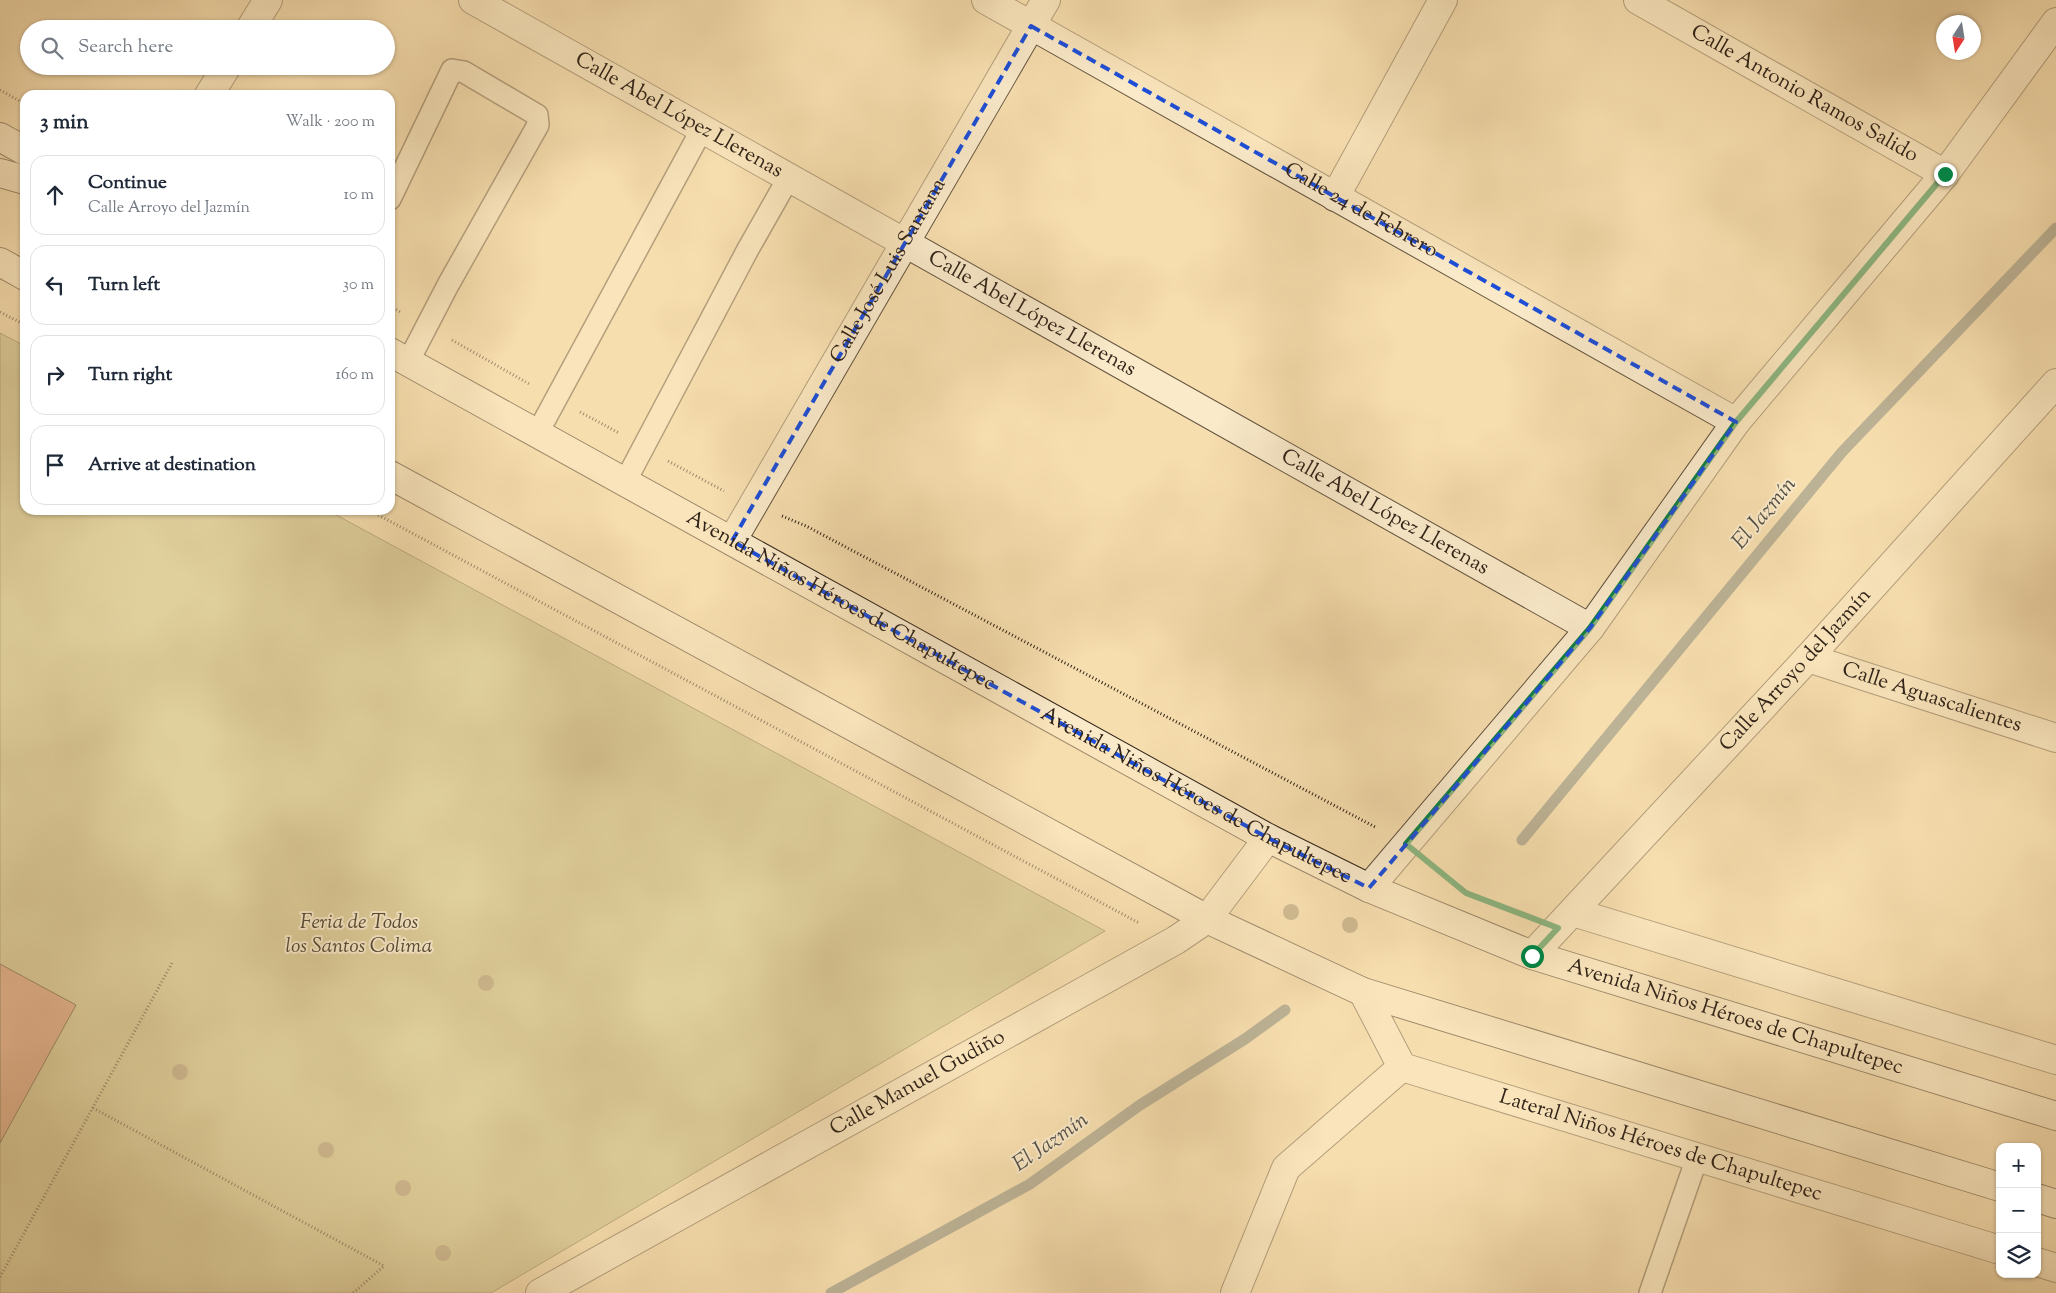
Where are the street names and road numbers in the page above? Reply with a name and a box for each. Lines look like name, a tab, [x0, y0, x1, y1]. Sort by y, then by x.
street label: Calle Antonio Ramos Salido	[1685, 18, 1924, 171]
street label: Calle Abel López Llerenas	[569, 45, 788, 186]
street label: Calle 24 de Febrero	[1278, 156, 1443, 266]
street label: Calle José Luis Santana	[823, 173, 954, 369]
street label: Calle Abel López Llerenas	[922, 244, 1141, 385]
street label: Calle Abel López Llerenas	[1275, 442, 1494, 583]
street label: Avenida Niños Héroes de Chapultepec	[680, 504, 1001, 699]
street label: Calle Arroyo del Jazmín	[1713, 582, 1879, 759]
street label: Calle Aguascalientes	[1838, 655, 2025, 741]
street label: Avenida Niños Héroes de Chapultepec	[1035, 700, 1356, 892]
street label: Avenida Niños Héroes de Chapultepec	[1564, 952, 1907, 1083]
street label: Calle Manuel Gudiño	[825, 1023, 1011, 1144]
street label: Lateral Niños Héroes de Chapultepec	[1495, 1083, 1826, 1210]

